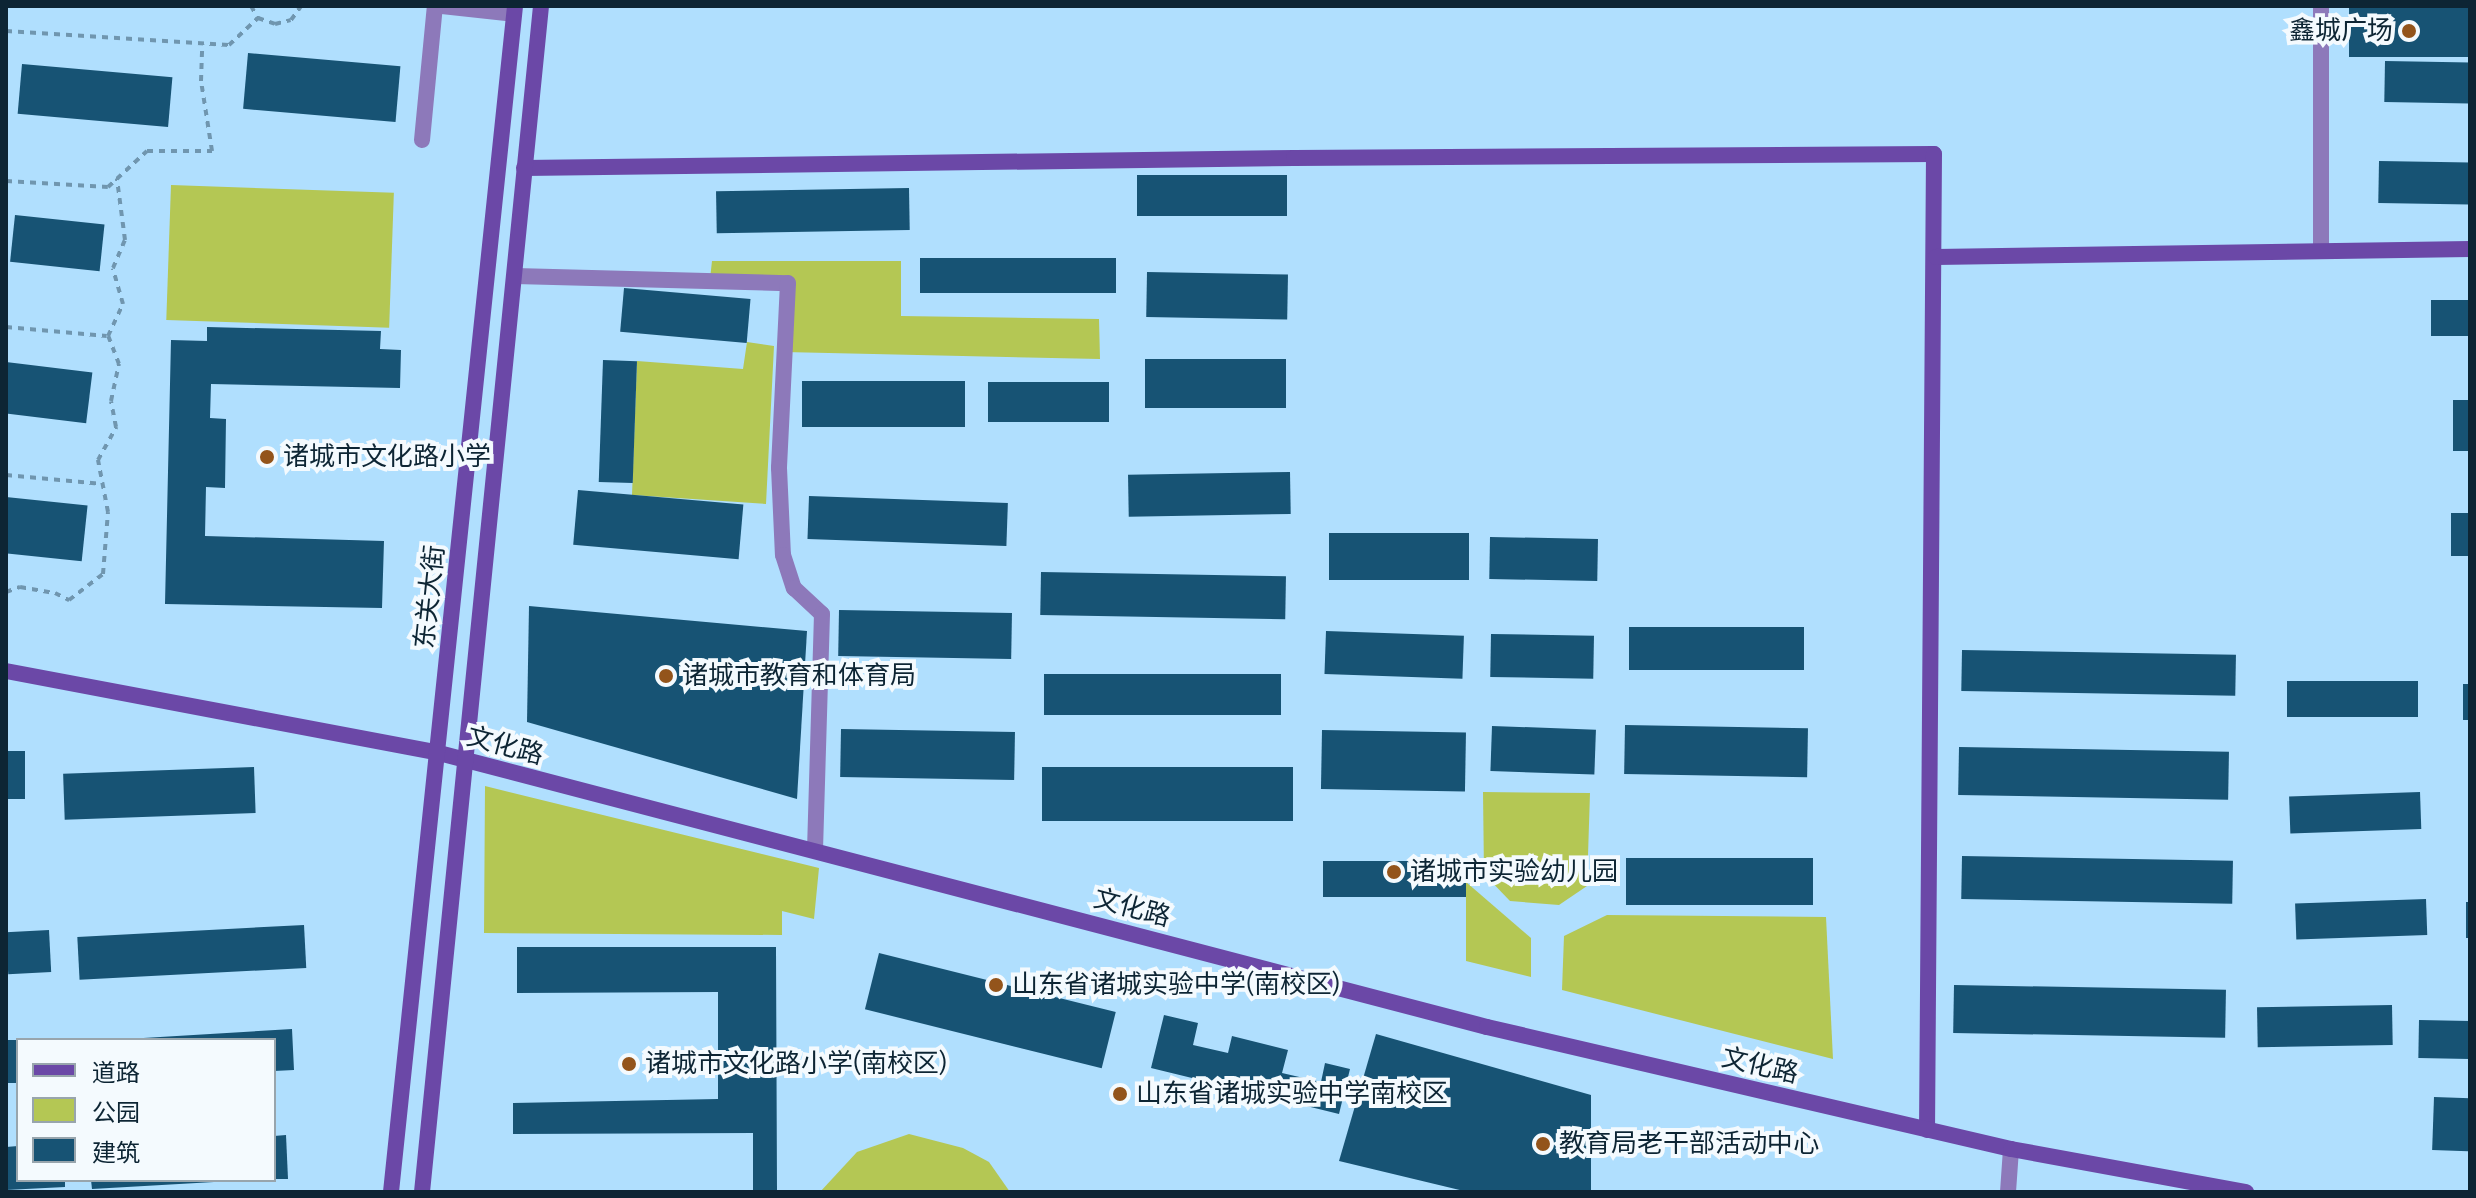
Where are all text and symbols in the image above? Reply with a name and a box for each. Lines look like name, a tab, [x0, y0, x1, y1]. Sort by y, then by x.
place label: 鑫城广场	[2289, 15, 2393, 47]
marker: 鑫城广场	[2400, 22, 2418, 40]
place label: 诸城市文化路小学	[283, 441, 491, 473]
marker: 诸城市文化路小学	[258, 448, 276, 466]
street label: 东关大街	[409, 544, 451, 650]
place label: 诸城市教育和体育局	[682, 660, 916, 692]
marker: 诸城市教育和体育局	[657, 667, 675, 685]
street label: 文化路	[463, 721, 547, 771]
place label: 诸城市实验幼儿园	[1410, 856, 1618, 888]
marker: 诸城市实验幼儿园	[1385, 863, 1403, 881]
street label: 文化路	[1090, 883, 1174, 933]
place label: 山东省诸城实验中学(南校区)	[1012, 969, 1340, 1001]
marker: 山东省诸城实验中学(南校区)	[987, 976, 1005, 994]
legend	[16, 1038, 276, 1182]
street label: 文化路	[1718, 1042, 1802, 1090]
place label: 诸城市文化路小学(南校区)	[645, 1048, 947, 1080]
marker: 诸城市文化路小学(南校区)	[620, 1055, 638, 1073]
text: 道路	[92, 1059, 140, 1087]
place label: 山东省诸城实验中学南校区	[1136, 1078, 1448, 1110]
marker: 山东省诸城实验中学南校区	[1111, 1085, 1129, 1103]
text: 公园	[92, 1099, 140, 1127]
place label: 教育局老干部活动中心	[1559, 1128, 1819, 1160]
marker: 教育局老干部活动中心	[1534, 1135, 1552, 1153]
text: 建筑	[92, 1139, 140, 1167]

